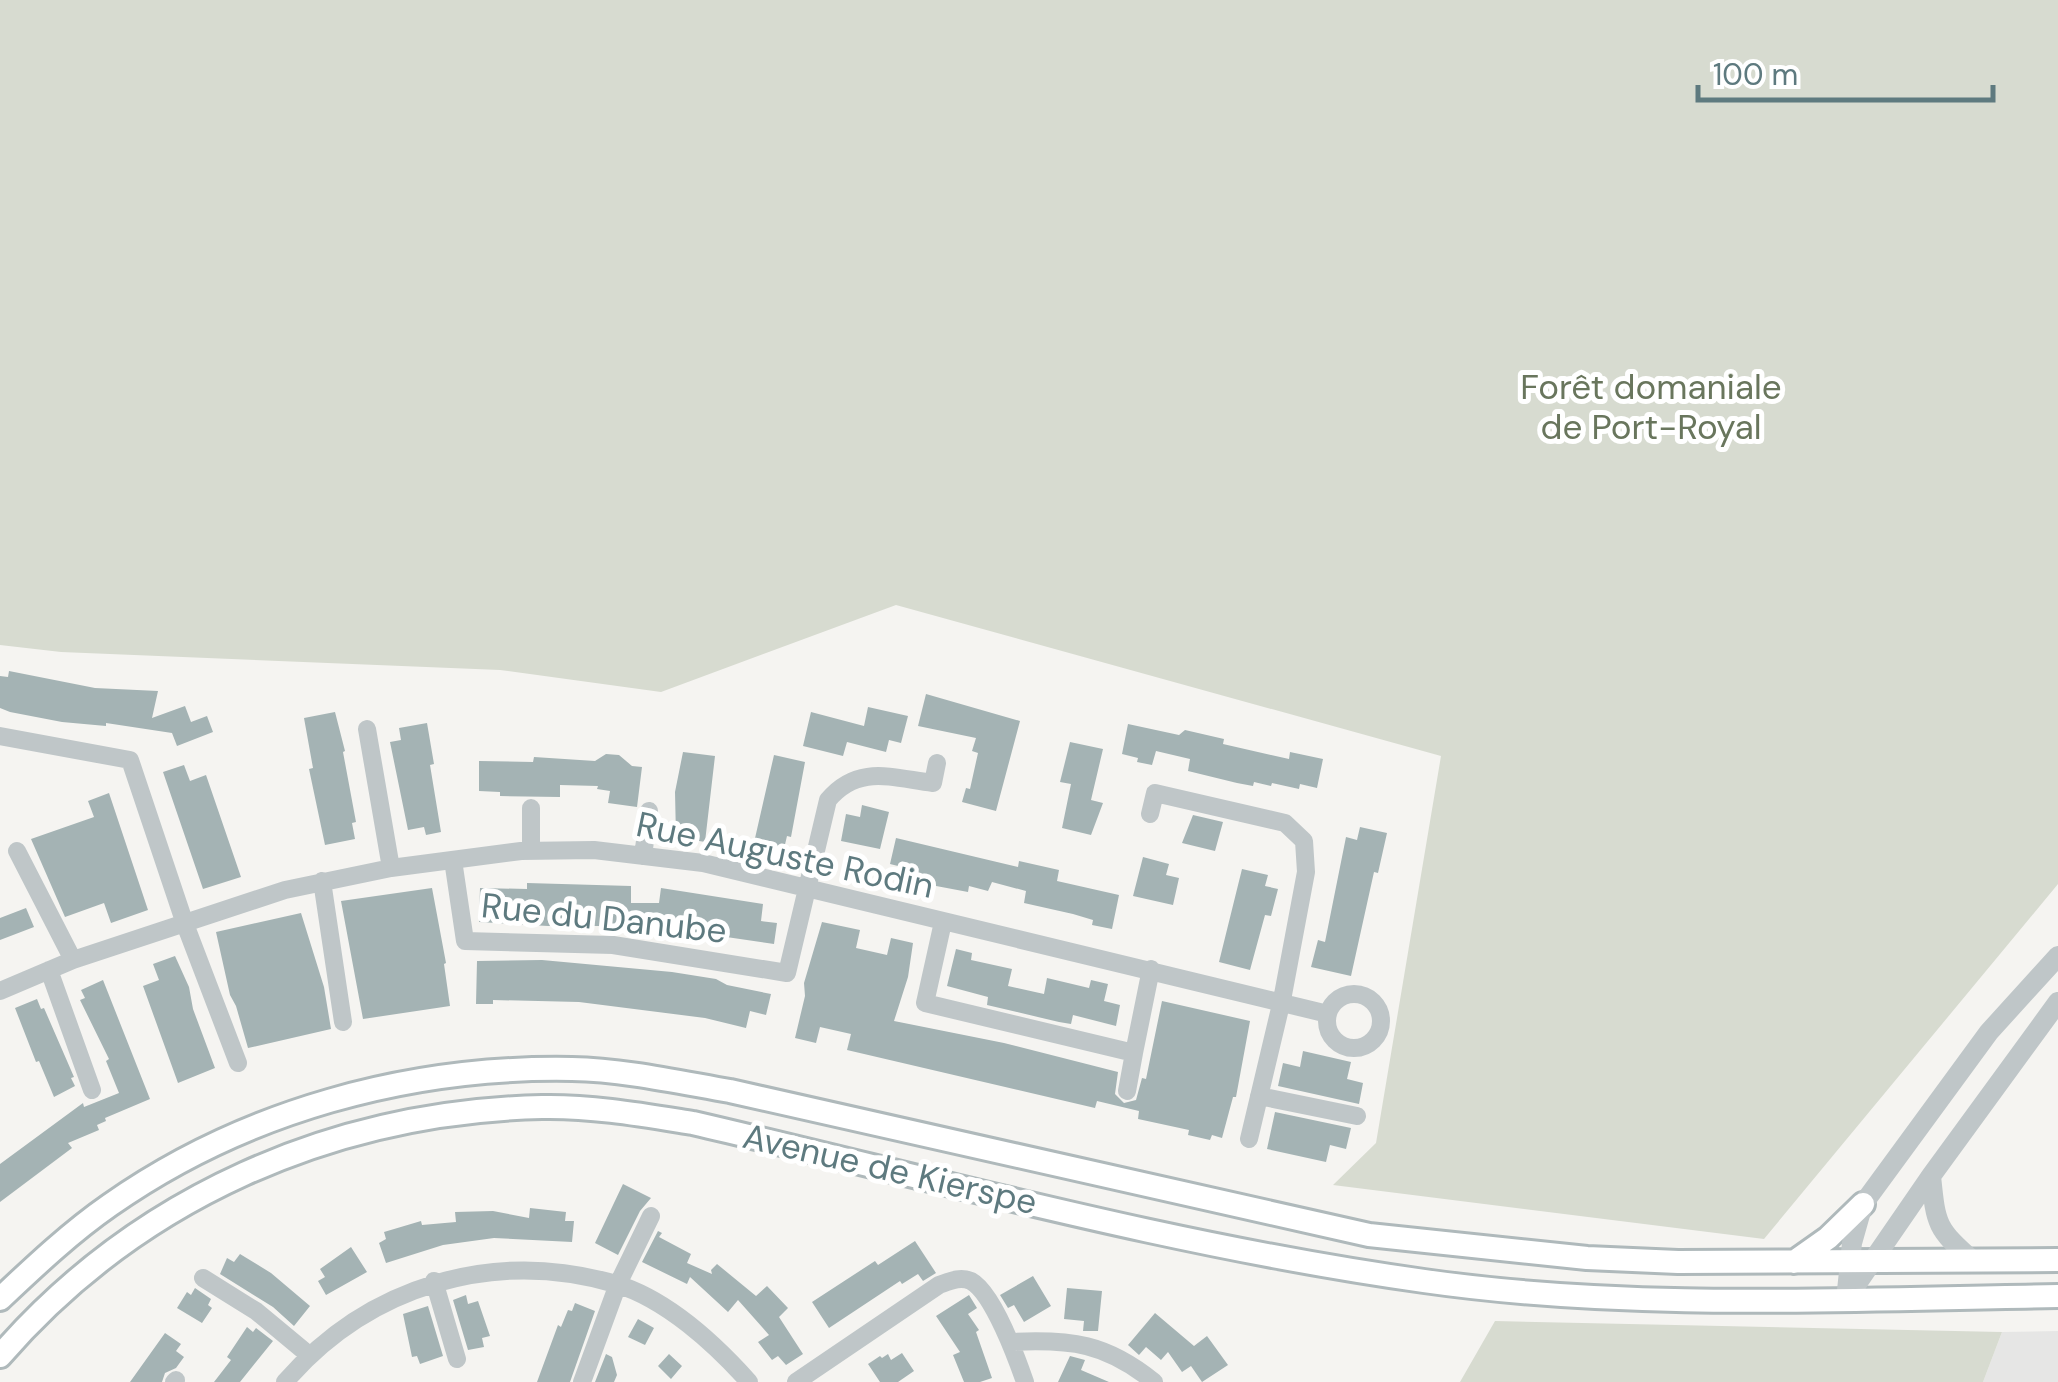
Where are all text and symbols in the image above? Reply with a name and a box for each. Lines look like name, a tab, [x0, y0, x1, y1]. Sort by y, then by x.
scale bar	[1698, 40, 1993, 102]
text: 100 m	[1713, 55, 1798, 94]
park label: Forêt domaniale de Port-Royal	[1520, 364, 1782, 450]
street label: Rue Auguste Rodin	[632, 801, 938, 909]
street label: Rue du Danube	[479, 882, 729, 954]
street label: Avenue de Kierspe	[738, 1113, 1042, 1225]

